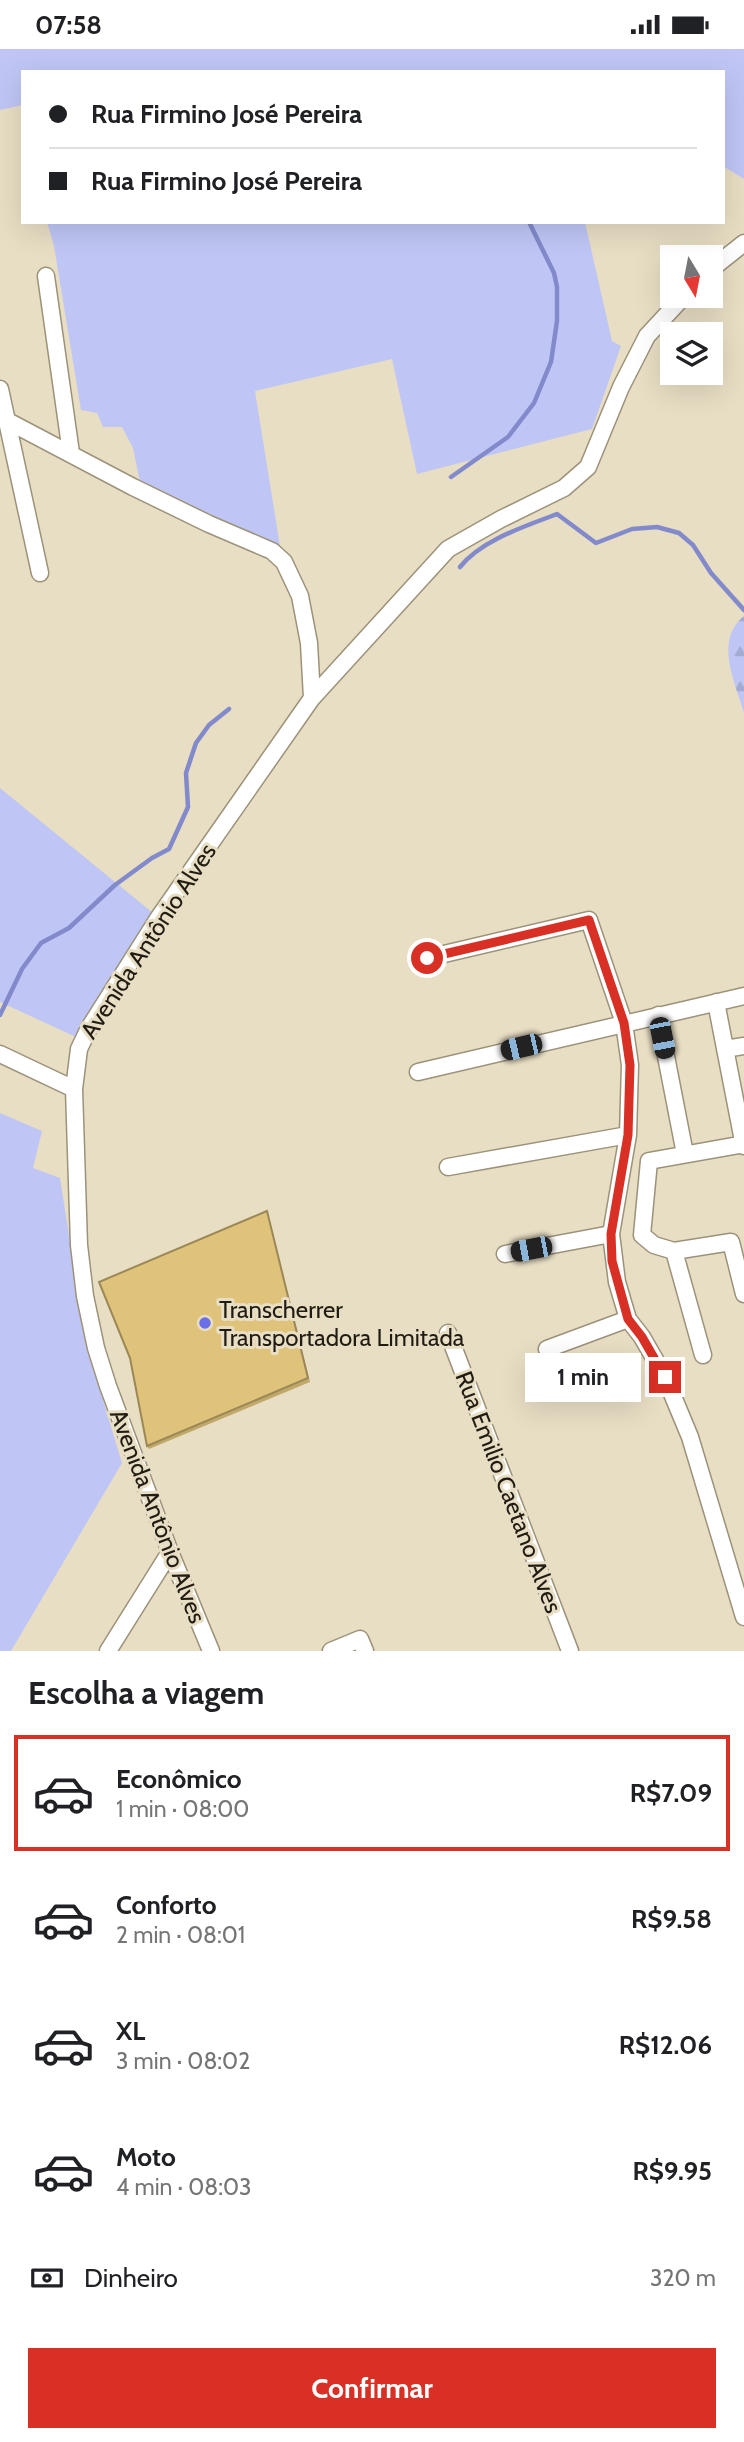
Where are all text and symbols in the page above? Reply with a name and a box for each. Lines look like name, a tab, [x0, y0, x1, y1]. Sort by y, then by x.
text: 07:58	[35, 9, 102, 41]
text: Rua Firmino José Pereira	[91, 98, 362, 130]
text: Rua Firmino José Pereira	[91, 165, 362, 197]
north arrow	[660, 245, 723, 308]
map controls	[660, 245, 723, 385]
button: layers	[660, 322, 723, 385]
street label: Avenida Antônio Alves	[74, 838, 222, 1044]
route start	[411, 942, 443, 974]
car	[648, 1015, 677, 1061]
car	[499, 1032, 544, 1062]
car	[509, 1235, 554, 1263]
place label: Transcherrer Transportadora Limitada	[219, 1295, 465, 1352]
marker: Transcherrer Transportadora Limitada	[197, 1315, 213, 1331]
callout: 1 min	[525, 1353, 640, 1401]
route end	[649, 1361, 681, 1393]
text: 1 min	[557, 1363, 609, 1391]
street label: Rua Emilio Caetano Alves	[450, 1367, 568, 1617]
street label: Avenida Antônio Alves	[104, 1405, 212, 1627]
text: Escolha a viagem	[28, 1673, 264, 1712]
icon: car	[32, 1762, 95, 1825]
text: Econômico	[116, 1763, 242, 1795]
text: R$7.09	[630, 1777, 712, 1809]
text: 1 min · 08:00	[116, 1795, 249, 1823]
icon: car	[32, 1888, 95, 1951]
text: Conforto	[116, 1889, 217, 1921]
text: R$9.58	[631, 1903, 712, 1935]
text: 2 min · 08:01	[116, 1921, 245, 1949]
icon: car	[32, 2014, 95, 2077]
text: XL	[116, 2015, 145, 2047]
text: R$12.06	[619, 2029, 712, 2061]
text: 3 min · 08:02	[116, 2047, 250, 2075]
icon: car	[32, 2140, 95, 2203]
text: Moto	[116, 2141, 176, 2173]
text: R$9.95	[633, 2155, 712, 2187]
text: 4 min · 08:03	[116, 2173, 251, 2201]
icon: cash	[28, 2259, 66, 2297]
text: Dinheiro	[84, 2262, 178, 2294]
text: 320 m	[650, 2264, 716, 2292]
button: Confirmar	[28, 2348, 716, 2428]

